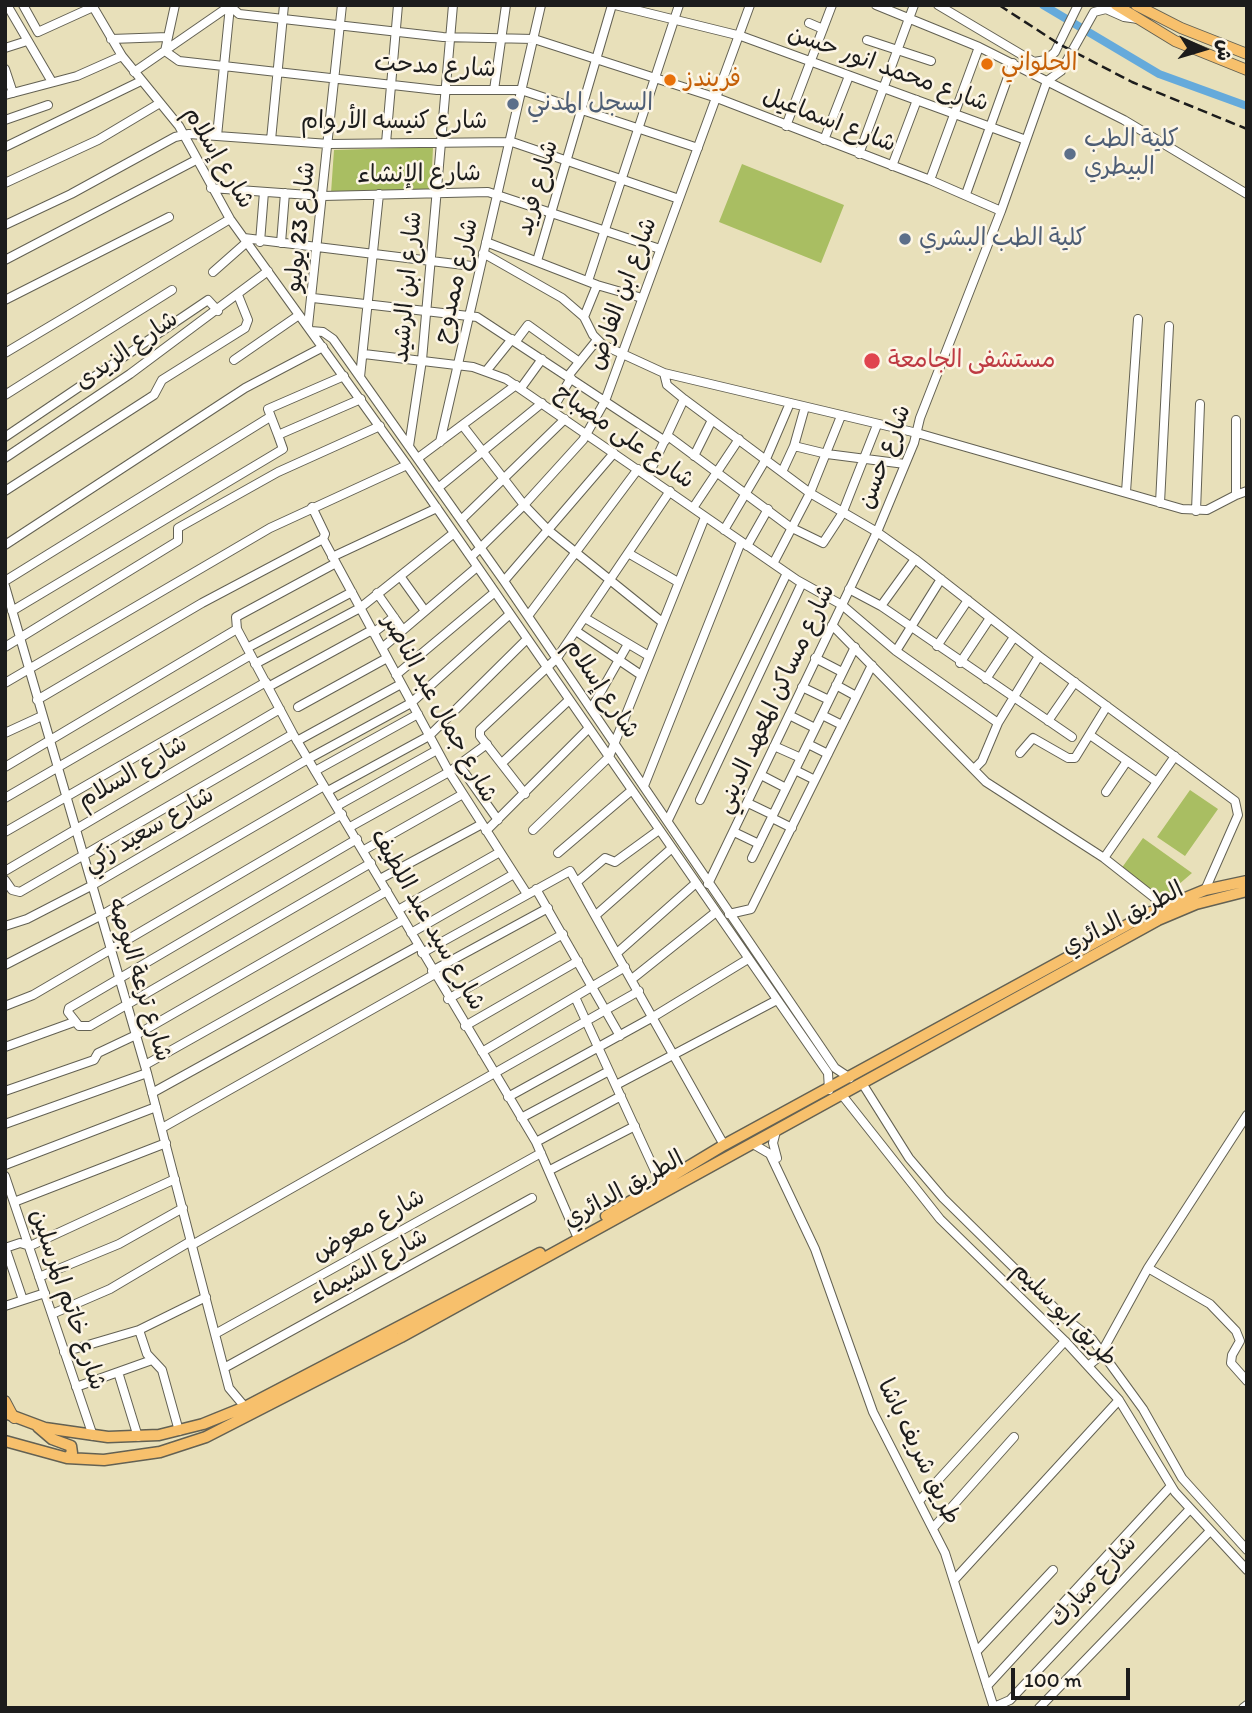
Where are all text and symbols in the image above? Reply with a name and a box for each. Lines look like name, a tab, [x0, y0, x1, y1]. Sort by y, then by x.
north arrow	[1168, 14, 1238, 84]
street label: شارع محمد انور حسن	[784, 19, 992, 119]
text: ش	[1212, 39, 1237, 62]
street label: شارع مدحت	[373, 49, 497, 85]
place label: الحلواني	[1001, 50, 1077, 78]
marker: الحلواني	[979, 56, 995, 72]
place label: فريندز	[684, 66, 741, 94]
marker: فريندز	[662, 72, 678, 88]
street label: شارع اسماعيل	[758, 82, 900, 160]
place label: السجل المدني	[527, 90, 653, 118]
marker: السجل المدني	[505, 96, 521, 112]
street label: شارع إسلام	[176, 102, 260, 214]
street label: شارع كنيسه الأروام	[301, 108, 487, 136]
place label: كلية الطب البيطري	[1084, 126, 1179, 182]
street label: شارع فريد	[511, 137, 565, 239]
marker: كلية الطب البيطري	[1062, 146, 1078, 162]
street label: شارع 23 يوليو	[280, 160, 322, 294]
street label: شارع الإنشاء	[357, 160, 481, 190]
street label: شارع ابن الرشيد	[387, 210, 429, 364]
street label: شارع ابن الفارض	[582, 214, 664, 374]
street label: شارع ممدوح	[429, 216, 485, 346]
place label: كلية الطب البشري	[919, 225, 1087, 253]
marker: كلية الطب البشري	[897, 231, 913, 247]
street label: شارع الزيدى	[70, 305, 184, 397]
place label: مستشفى الجامعة	[888, 347, 1055, 375]
marker: مستشفى الجامعة	[862, 351, 882, 371]
street label: شارع على مصباح	[549, 378, 699, 496]
street label: شارع حسن	[852, 401, 918, 513]
street label: شارع مساكن المعهد الديني	[710, 580, 842, 818]
street label: شارع جمال عبد الناصر	[375, 610, 503, 808]
street label: شارع إسلام	[557, 634, 645, 744]
street label: شارع السلام	[73, 730, 193, 816]
street label: شارع سعيد زكي	[78, 781, 220, 879]
street label: شارع سيد عبد اللطيف	[363, 824, 491, 1016]
street label: الطريق الدائري	[1057, 876, 1189, 962]
street label: شارع ترعة البوصه	[100, 895, 178, 1065]
street label: الطريق الدائري	[559, 1145, 689, 1235]
street label: شارع معوض	[308, 1183, 430, 1269]
street label: شارع خاتم المرسلين	[23, 1206, 111, 1394]
street label: شارع الشيماء	[305, 1223, 433, 1311]
street label: طريق ابو سليم	[1006, 1257, 1122, 1373]
street label: طريق شريف باشا	[870, 1374, 966, 1530]
street label: شارع مبارك	[1044, 1530, 1144, 1634]
scale bar	[1014, 1654, 1133, 1698]
text: 100 m	[1024, 1667, 1082, 1692]

